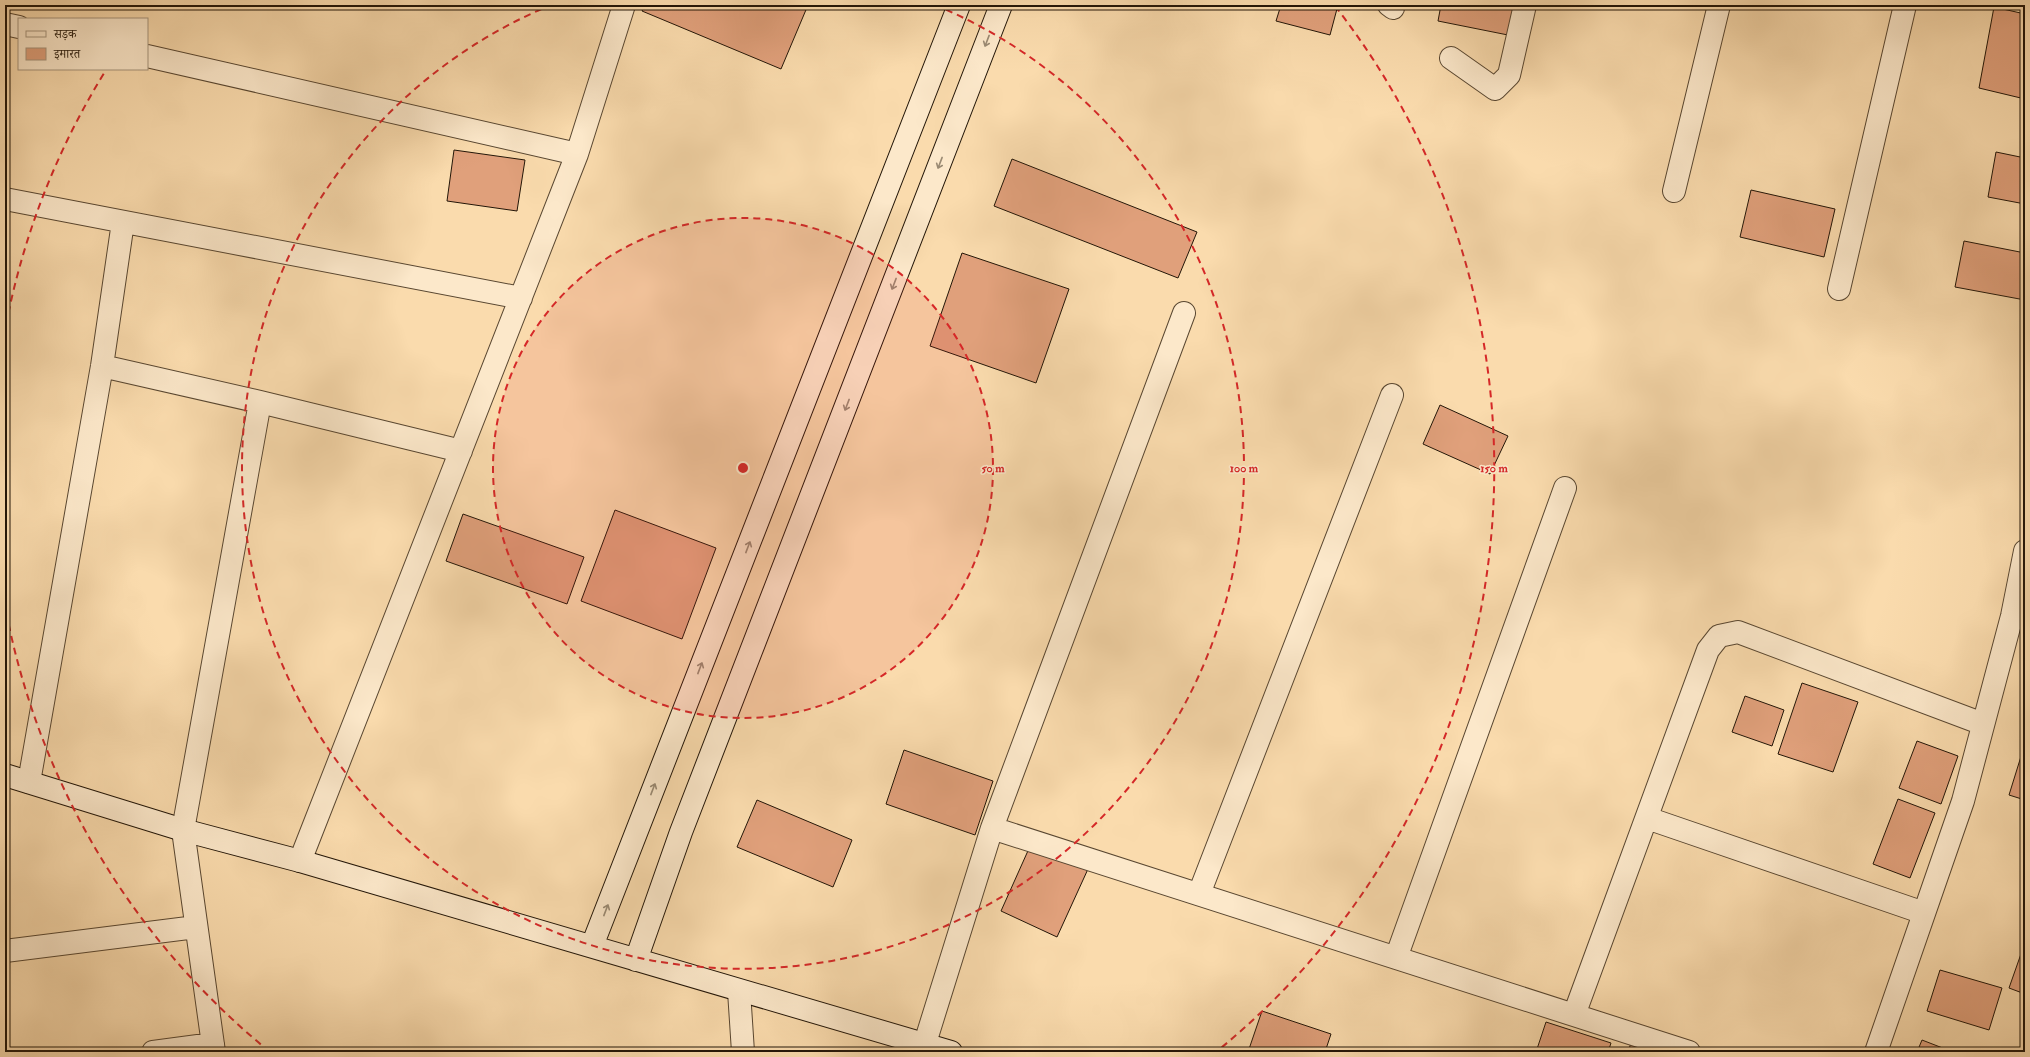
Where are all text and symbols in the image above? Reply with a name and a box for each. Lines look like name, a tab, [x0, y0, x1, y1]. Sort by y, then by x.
legend	[18, 18, 148, 70]
text: सड़क	[53, 27, 78, 42]
one-way arrow	[983, 35, 991, 47]
text: इमारत	[53, 47, 81, 62]
one-way arrow	[936, 156, 944, 168]
one-way arrow	[889, 277, 897, 289]
one-way arrow	[842, 399, 850, 411]
centre of rings	[736, 461, 750, 475]
text: 50 m	[981, 461, 1005, 476]
text: 100 m	[1230, 461, 1259, 476]
text: 150 m	[1480, 461, 1508, 476]
one-way arrow	[744, 541, 752, 553]
one-way arrow	[697, 662, 705, 674]
one-way arrow	[650, 783, 658, 795]
one-way arrow	[602, 904, 610, 916]

